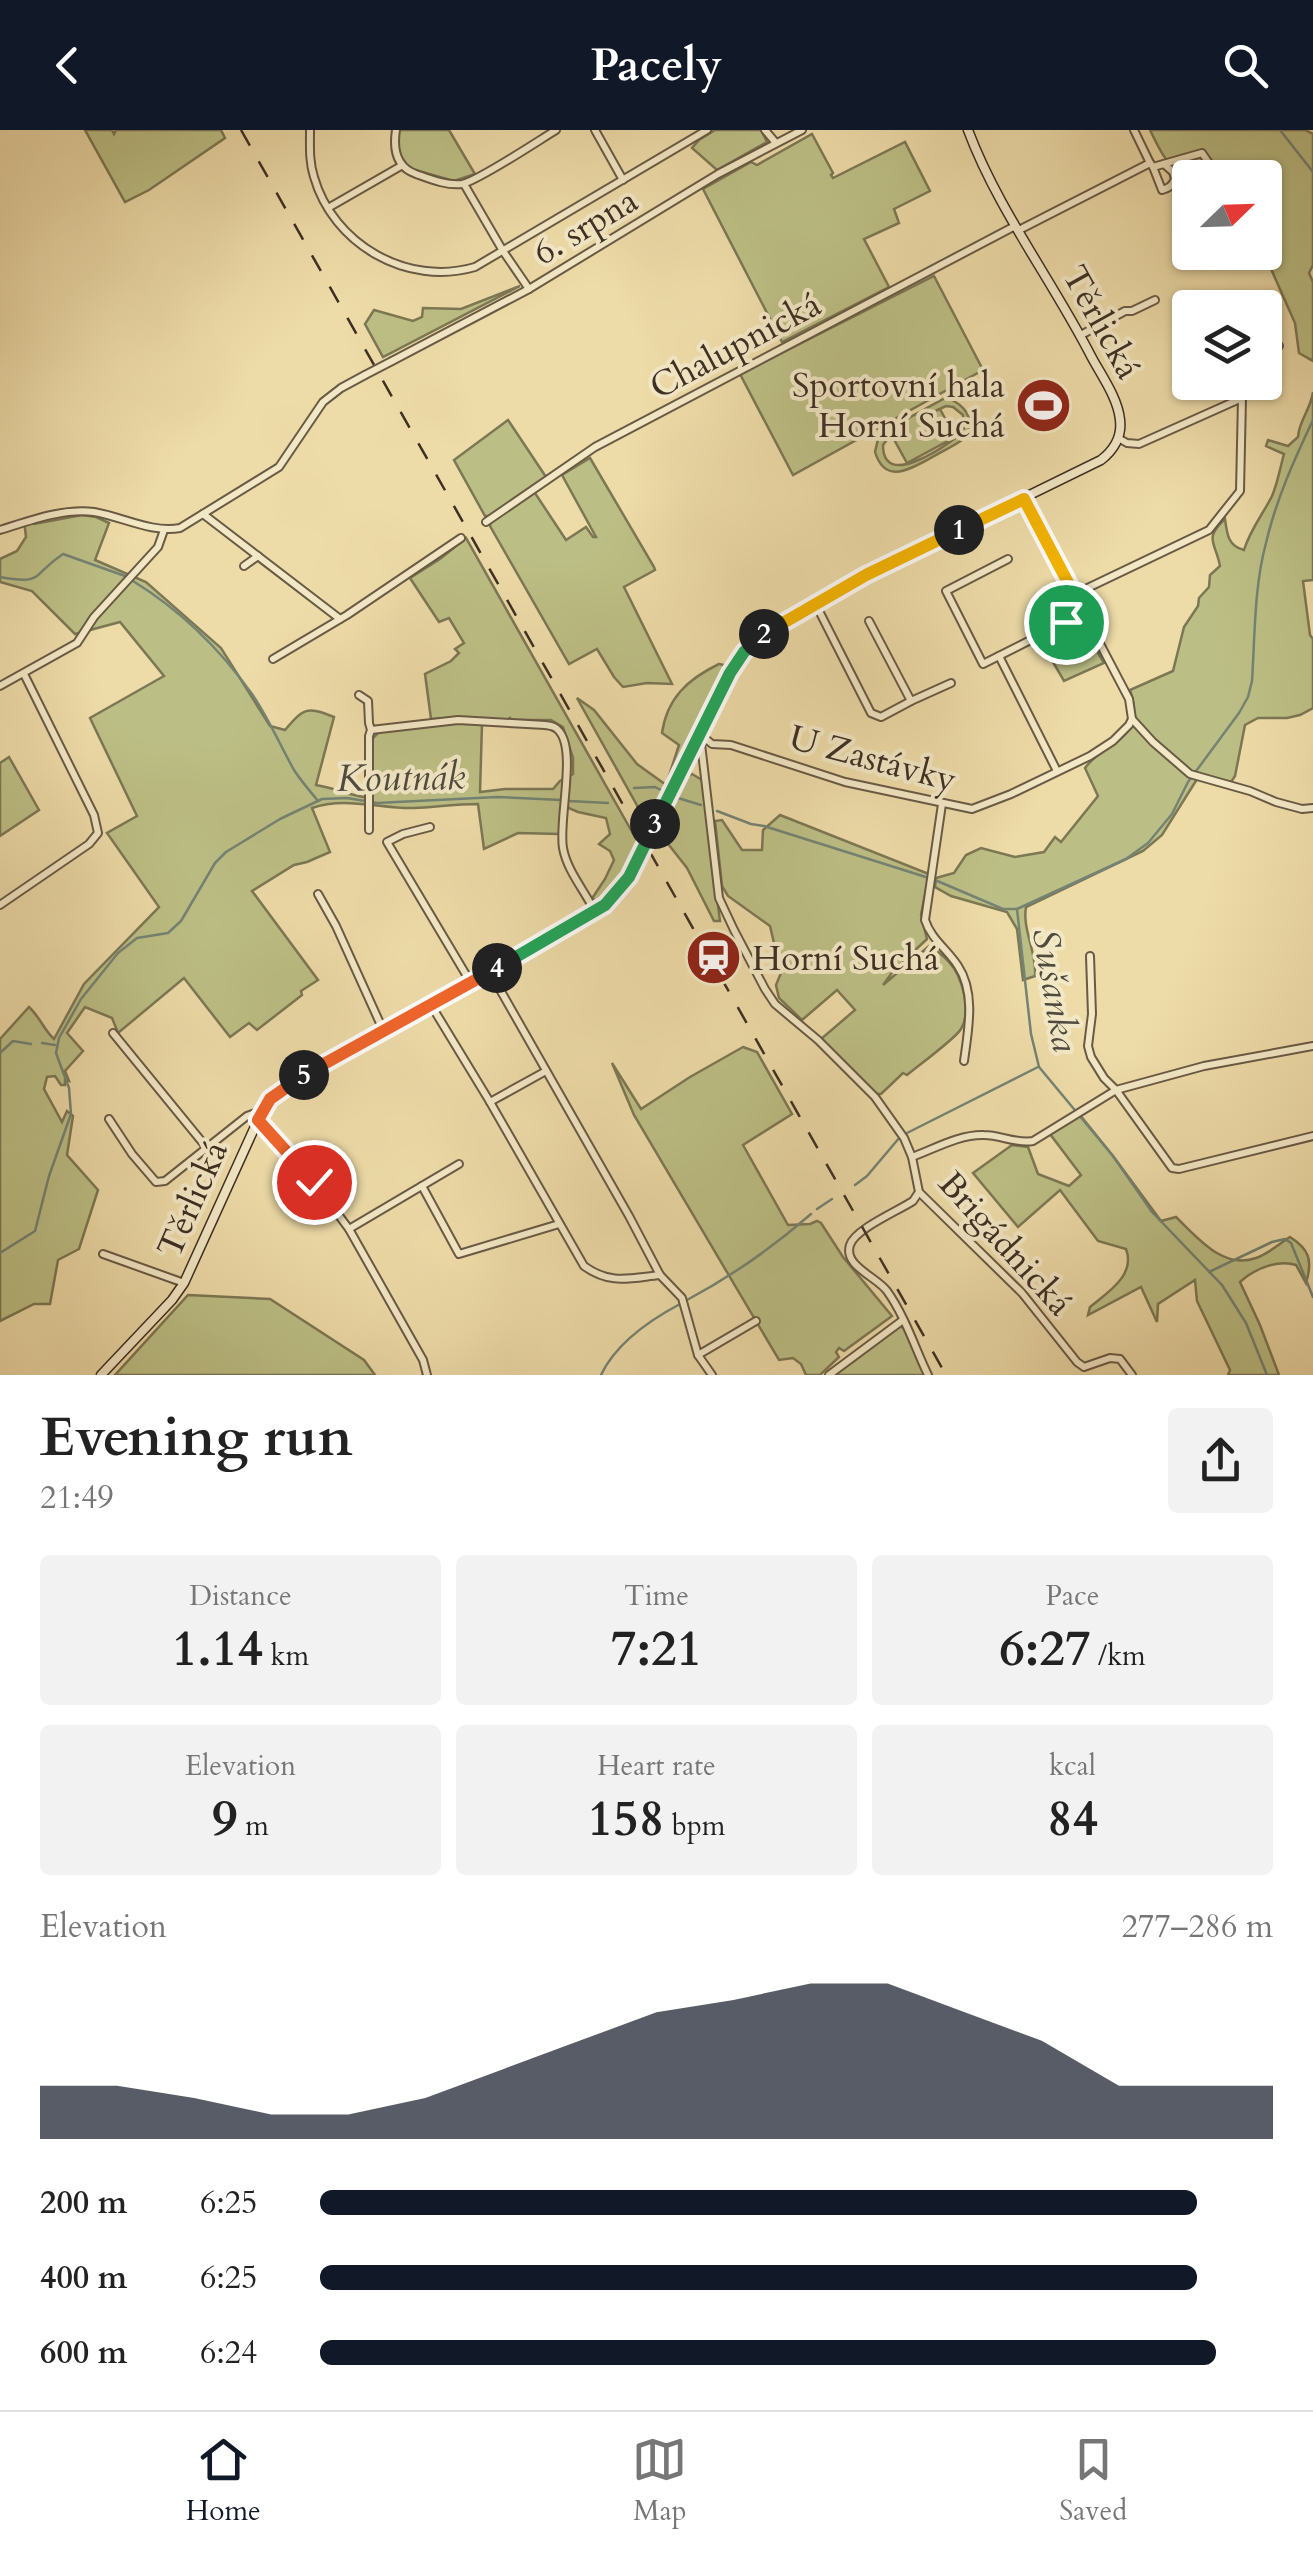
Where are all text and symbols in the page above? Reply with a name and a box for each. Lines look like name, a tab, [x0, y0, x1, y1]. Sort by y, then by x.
text: Pacely	[591, 35, 722, 96]
icon: back	[40, 38, 95, 93]
icon: search	[1218, 38, 1273, 93]
north arrow	[1172, 160, 1282, 270]
map controls	[1172, 160, 1282, 400]
street label: 6. srpna	[524, 177, 647, 277]
street label: Těrlická	[1050, 257, 1152, 388]
street label: Chalupnická	[641, 281, 829, 411]
button: layers	[1172, 290, 1282, 400]
place label: Sportovní hala Horní Suchá	[792, 362, 1005, 450]
sports icon: Sportovní hala Horní Suchá	[1014, 375, 1074, 435]
pin: 1	[934, 505, 984, 555]
text: 1	[952, 511, 966, 549]
pin	[1024, 580, 1109, 665]
icon: arrive	[1039, 595, 1094, 650]
pin: 2	[739, 609, 789, 659]
text: 2	[757, 615, 771, 653]
street label: U Zastávky	[784, 714, 962, 804]
water label: Koutnák	[336, 751, 466, 805]
pin: 3	[630, 799, 680, 849]
text: 3	[648, 805, 662, 843]
water label: Sušanka	[1019, 924, 1091, 1056]
station icon: Horní Suchá	[683, 928, 743, 988]
place label: Horní Suchá	[752, 935, 939, 983]
pin: 4	[472, 943, 522, 993]
text: 4	[490, 949, 504, 987]
pin: 5	[279, 1050, 329, 1100]
text: 5	[297, 1056, 311, 1094]
street label: Těrlická	[146, 1134, 240, 1265]
pin	[272, 1140, 357, 1225]
icon: check	[287, 1155, 342, 1210]
street label: Brigádnická	[927, 1161, 1083, 1326]
text: Evening run	[40, 1401, 353, 1475]
button: share	[1168, 1408, 1273, 1513]
text: 21:49	[40, 1476, 114, 1520]
text: Distance	[189, 1577, 292, 1615]
text: Time	[624, 1577, 689, 1615]
text: Pace	[1045, 1577, 1100, 1615]
text: 1.14	[172, 1615, 263, 1683]
text: 7:21	[611, 1615, 702, 1683]
text: 6:27	[999, 1615, 1091, 1683]
text: km	[263, 1637, 309, 1675]
text: /km	[1091, 1637, 1146, 1675]
text: Elevation	[185, 1747, 296, 1785]
text: Heart rate	[597, 1747, 716, 1785]
text: kcal	[1049, 1747, 1096, 1785]
text: 9	[212, 1785, 238, 1853]
text: 158	[588, 1785, 664, 1853]
text: 84	[1047, 1785, 1098, 1853]
text: m	[238, 1807, 269, 1845]
text: bpm	[664, 1807, 725, 1845]
text: Elevation	[40, 1905, 167, 1949]
text: 277–286 m	[1121, 1905, 1273, 1949]
text: 200 m	[40, 2181, 127, 2225]
text: 6:25	[200, 2181, 257, 2225]
text: 400 m	[40, 2256, 127, 2300]
text: 6:25	[200, 2256, 257, 2300]
text: 600 m	[40, 2331, 127, 2375]
text: 6:24	[200, 2331, 257, 2375]
tab: Home	[186, 2432, 261, 2530]
tab: Map	[632, 2432, 687, 2530]
tab: Saved	[1059, 2432, 1127, 2530]

